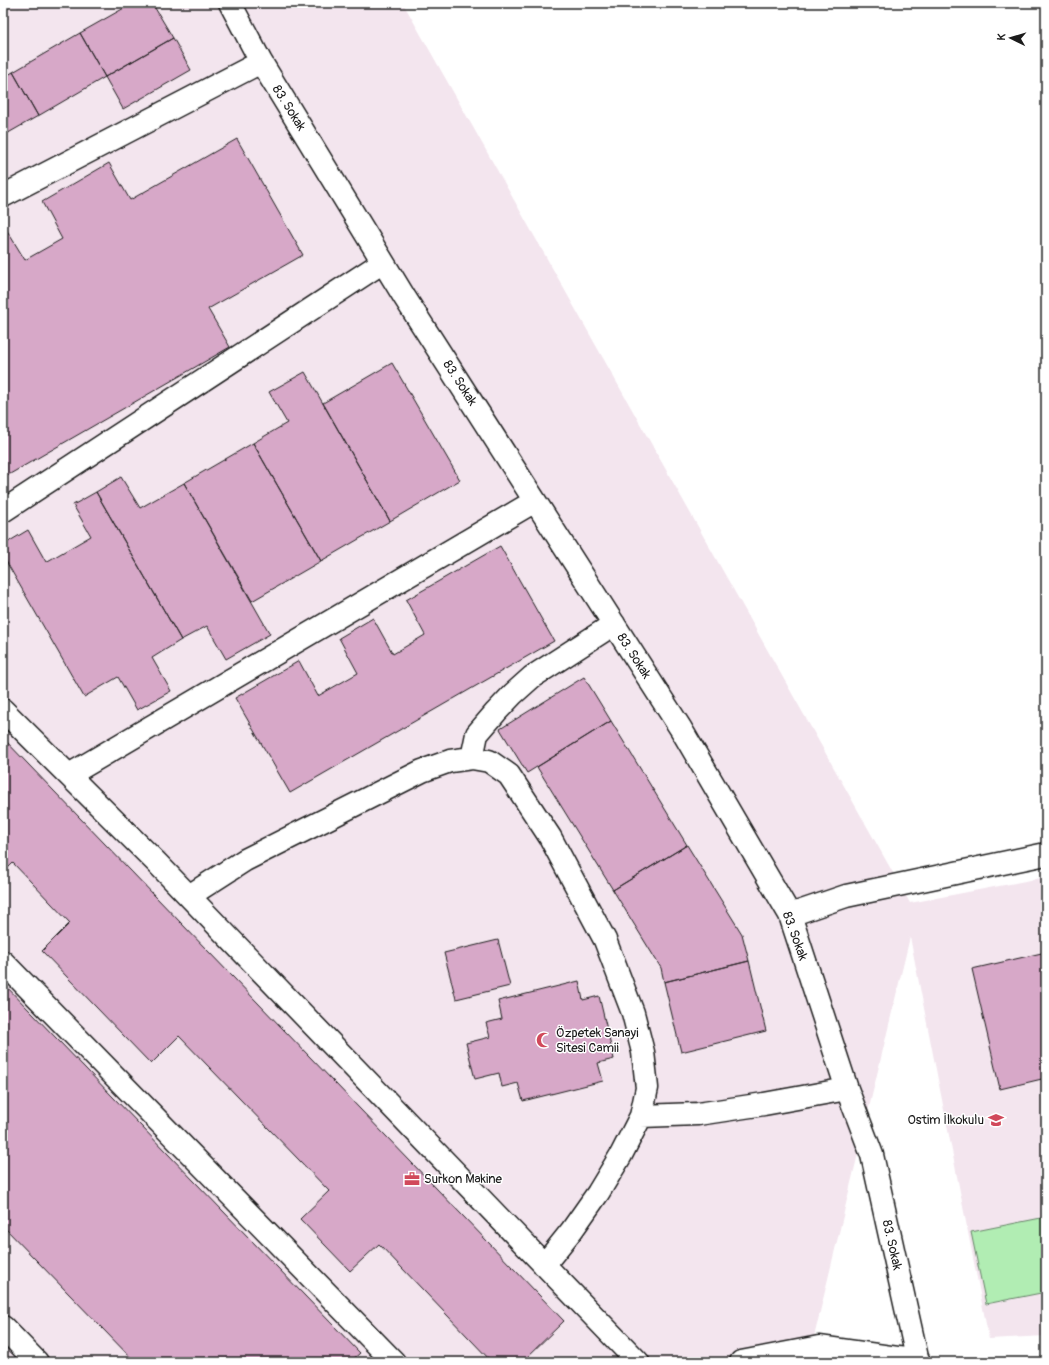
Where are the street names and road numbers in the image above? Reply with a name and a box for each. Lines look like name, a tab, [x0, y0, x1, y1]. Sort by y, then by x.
street label: 83. Sokak	[269, 82, 310, 134]
street label: 83. Sokak	[439, 357, 481, 409]
street label: 83. Sokak	[613, 630, 655, 682]
street label: 83. Sokak	[779, 909, 811, 963]
street label: 83. Sokak	[878, 1218, 906, 1272]

